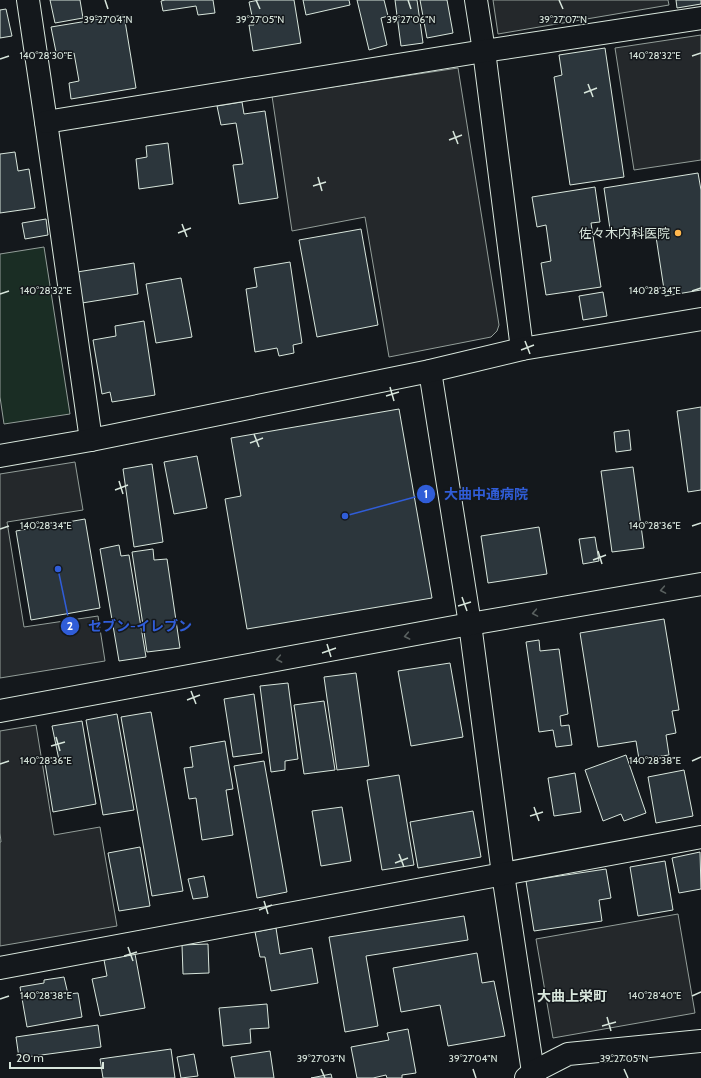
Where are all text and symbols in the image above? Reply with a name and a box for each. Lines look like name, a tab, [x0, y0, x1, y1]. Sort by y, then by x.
text: 39°27'04"N	[84, 13, 132, 26]
text: 39°27'05"N	[236, 13, 284, 26]
text: 39°27'06"N	[387, 13, 435, 26]
text: 39°27'07"N	[539, 13, 587, 26]
text: 140°28'30"E	[19, 49, 73, 62]
text: 140°28'32"E	[629, 49, 681, 62]
place label: 佐々木内科医院	[579, 225, 670, 241]
marker: 佐々木内科医院	[673, 228, 683, 238]
text: 140°28'32"E	[20, 284, 72, 297]
text: 140°28'34"E	[629, 284, 681, 297]
callout: 大曲中通病院	[416, 481, 536, 507]
text: 大曲中通病院	[444, 485, 528, 503]
text: 1	[424, 486, 428, 501]
text: 140°28'34"E	[20, 519, 72, 532]
text: 140°28'36"E	[629, 519, 681, 532]
one-way arrow	[659, 585, 666, 594]
one-way arrow	[531, 608, 538, 616]
callout: セブン-イレブン	[60, 613, 200, 639]
text: セブン-イレブン	[88, 617, 192, 635]
text: 2	[67, 618, 73, 633]
one-way arrow	[403, 631, 410, 639]
one-way arrow	[276, 655, 282, 663]
text: 140°28'36"E	[20, 754, 72, 767]
text: 140°28'38"E	[629, 754, 682, 767]
district label: 大曲上栄町	[537, 987, 607, 1005]
text: 140°28'38"E	[20, 989, 73, 1002]
text: 140°28'40"E	[628, 989, 682, 1002]
scale bar	[10, 1044, 103, 1070]
text: 20 m	[16, 1050, 44, 1065]
text: 39°27'03"N	[297, 1052, 345, 1065]
text: 39°27'04"N	[449, 1052, 497, 1065]
text: 39°27'05"N	[600, 1052, 648, 1065]

